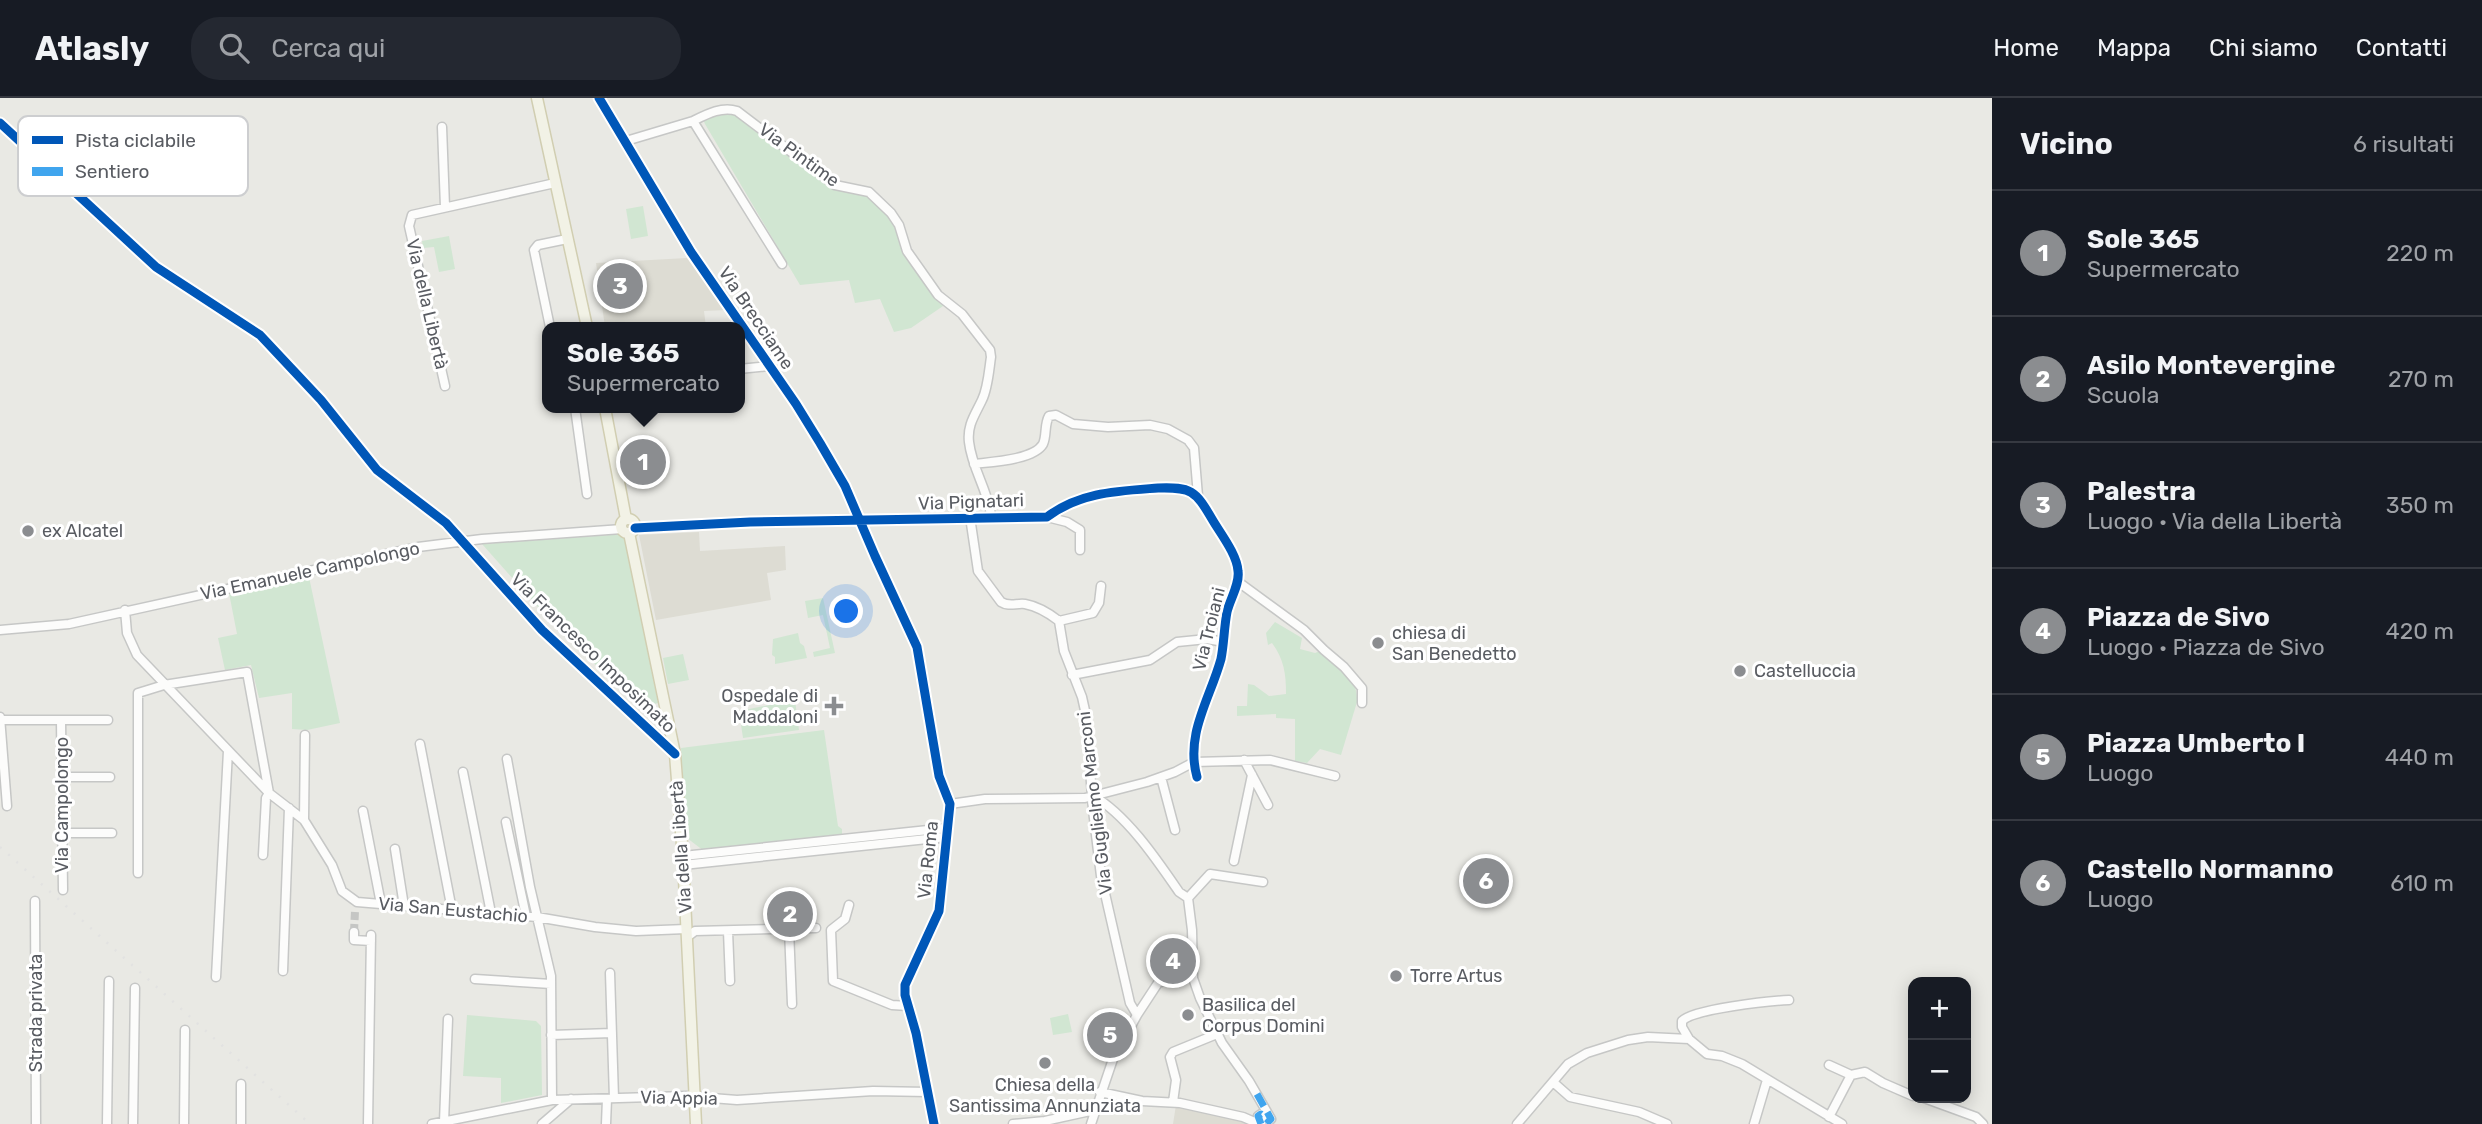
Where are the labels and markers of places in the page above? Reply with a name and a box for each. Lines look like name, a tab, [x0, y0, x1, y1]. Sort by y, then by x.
pin: 3	[597, 260, 643, 312]
pin: 1	[620, 436, 666, 488]
place label: ex Alcatel	[42, 520, 123, 542]
marker: ex Alcatel	[20, 523, 36, 539]
place label: chiesa di San Benedetto	[1392, 622, 1517, 665]
marker: chiesa di San Benedetto	[1370, 635, 1386, 651]
place label: Castelluccia	[1754, 660, 1856, 682]
marker: Castelluccia	[1732, 663, 1748, 679]
place label: Ospedale di Maddaloni	[721, 685, 818, 728]
marker: Ospedale di Maddaloni	[824, 696, 844, 716]
pin: 6	[1463, 855, 1509, 907]
pin: 2	[767, 888, 813, 940]
pin: 4	[1150, 935, 1196, 987]
place label: Torre Artus	[1410, 965, 1503, 987]
marker: Torre Artus	[1388, 968, 1404, 984]
place label: Basilica del Corpus Domini	[1202, 994, 1325, 1037]
marker: Basilica del Corpus Domini	[1180, 1007, 1196, 1023]
pin: 5	[1087, 1009, 1133, 1061]
marker: Chiesa della Santissima Annunziata	[1037, 1055, 1053, 1071]
place label: Chiesa della Santissima Annunziata	[949, 1074, 1141, 1117]

